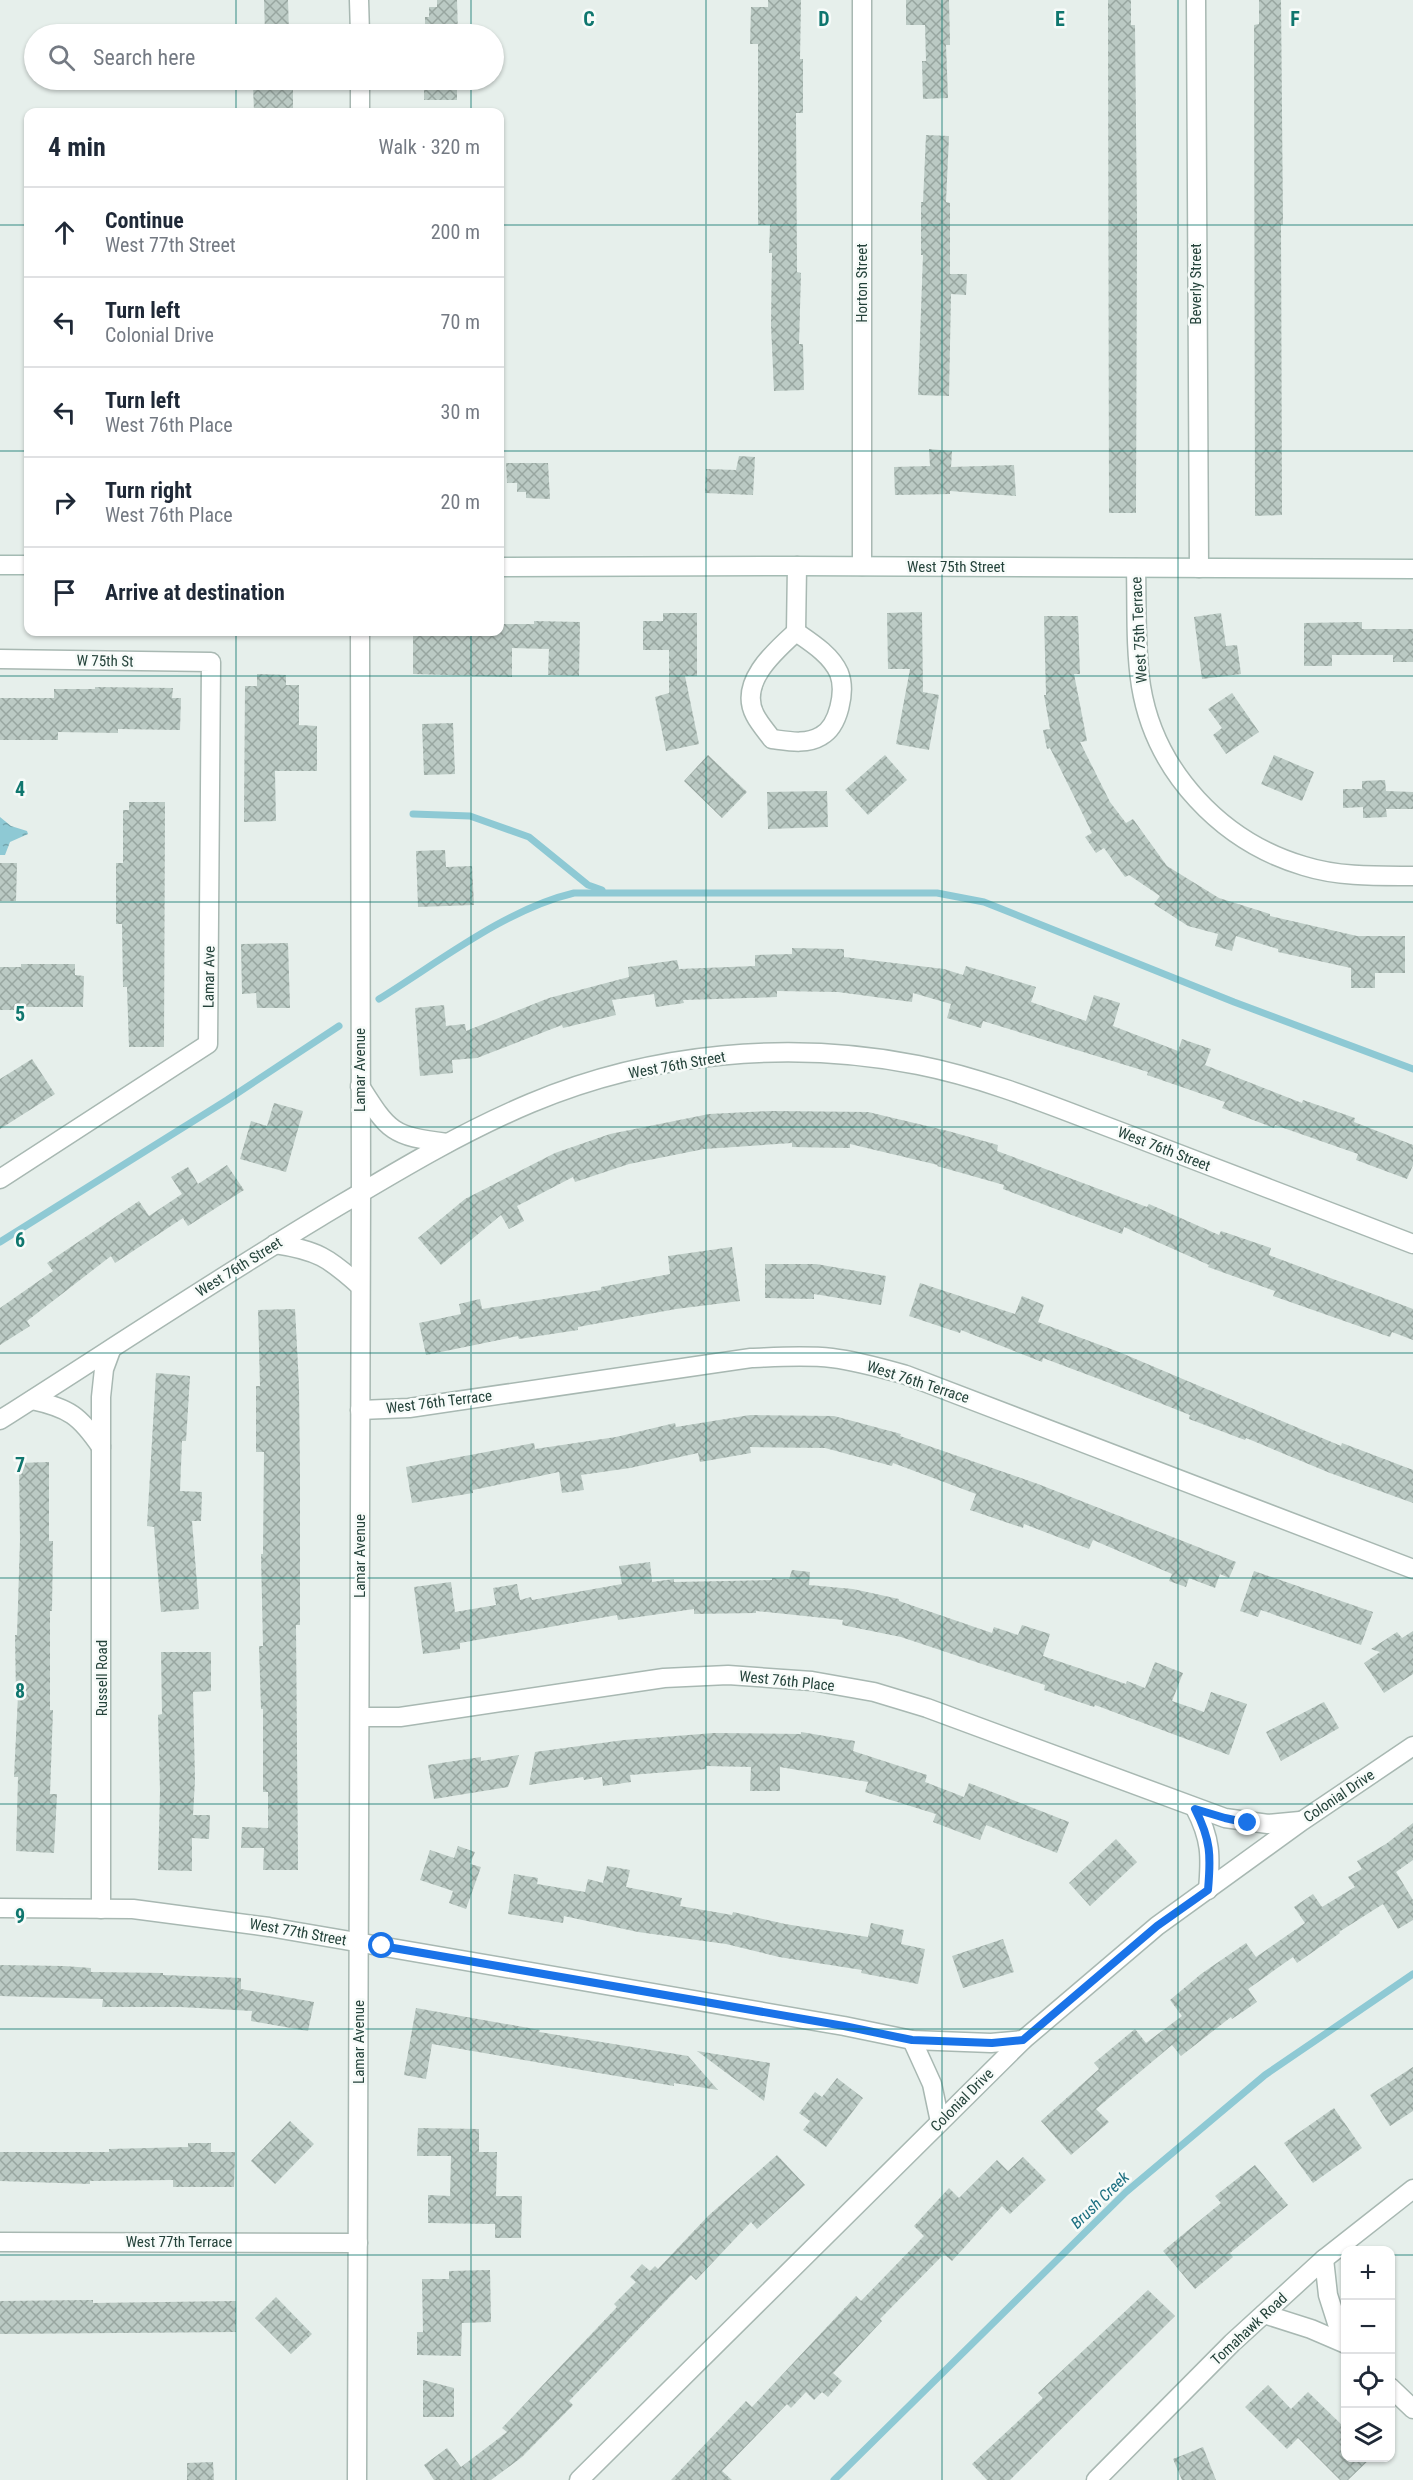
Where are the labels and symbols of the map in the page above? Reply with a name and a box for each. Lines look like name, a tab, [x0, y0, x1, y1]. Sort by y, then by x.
text: C	[583, 7, 595, 31]
text: D	[818, 7, 830, 31]
text: E	[1055, 7, 1065, 31]
text: F	[1290, 7, 1300, 31]
street label: Horton Street	[853, 243, 871, 323]
street label: Beverly Street	[1187, 243, 1205, 325]
street label: West 75th Street	[907, 558, 1005, 576]
street label: West 75th Terrace	[1127, 576, 1151, 684]
street label: W 75th St	[76, 652, 134, 670]
text: 4	[15, 777, 25, 801]
street label: Lamar Ave	[199, 946, 219, 1008]
text: 5	[15, 1002, 25, 1026]
street label: Lamar Avenue	[351, 1028, 369, 1112]
street label: West 76th Street	[627, 1048, 727, 1082]
street label: West 76th Street	[1115, 1123, 1213, 1175]
text: 6	[15, 1228, 25, 1252]
street label: West 76th Street	[193, 1233, 285, 1301]
street label: West 76th Terrace	[864, 1357, 972, 1407]
street label: West 76th Terrace	[385, 1387, 493, 1417]
text: 7	[15, 1453, 25, 1477]
street label: Lamar Avenue	[351, 1514, 369, 1598]
street label: Russell Road	[93, 1640, 111, 1716]
street label: West 76th Place	[738, 1667, 836, 1695]
text: 8	[15, 1679, 25, 1703]
street label: Colonial Drive	[1300, 1766, 1378, 1826]
route end	[1234, 1809, 1260, 1835]
text: 9	[15, 1904, 25, 1928]
street label: West 77th Street	[248, 1915, 348, 1949]
route start	[368, 1932, 394, 1958]
street label: Lamar Avenue	[350, 2000, 368, 2084]
street label: Colonial Drive	[927, 2065, 997, 2135]
water label: Brush Creek	[1067, 2167, 1134, 2232]
street label: West 77th Terrace	[126, 2233, 232, 2251]
street label: Tomahawk Road	[1207, 2289, 1291, 2369]

